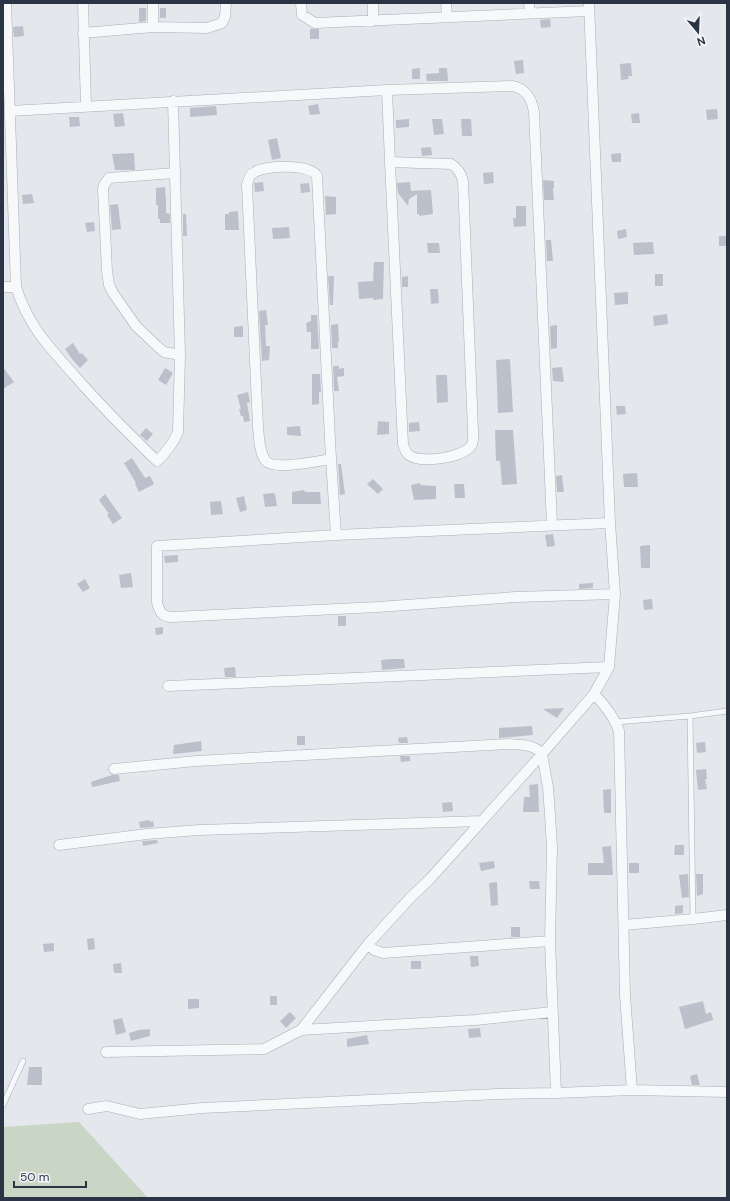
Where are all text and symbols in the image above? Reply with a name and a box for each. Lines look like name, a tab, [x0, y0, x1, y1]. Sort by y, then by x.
north arrow	[678, 12, 718, 52]
text: N	[695, 34, 707, 49]
scale bar	[14, 1163, 86, 1189]
text: 50 m	[20, 1169, 49, 1185]

